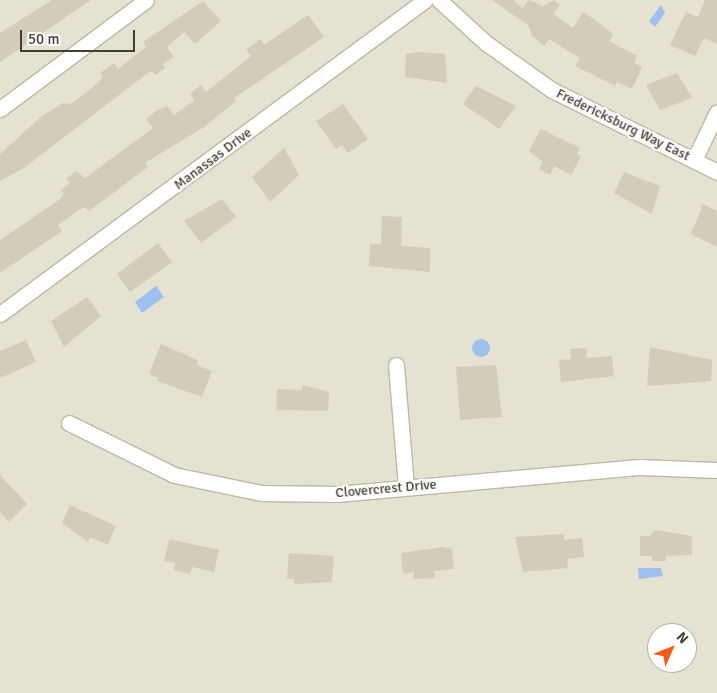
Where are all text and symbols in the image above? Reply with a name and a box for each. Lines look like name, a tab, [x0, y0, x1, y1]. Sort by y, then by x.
scale bar	[22, 20, 138, 52]
text: 50 m	[28, 30, 59, 48]
street label: Fredericksburg Way East	[553, 85, 693, 165]
street label: Manassas Drive	[171, 124, 255, 194]
street label: Clovercrest Drive	[335, 476, 437, 502]
north arrow	[647, 623, 697, 673]
text: N	[673, 629, 692, 647]

